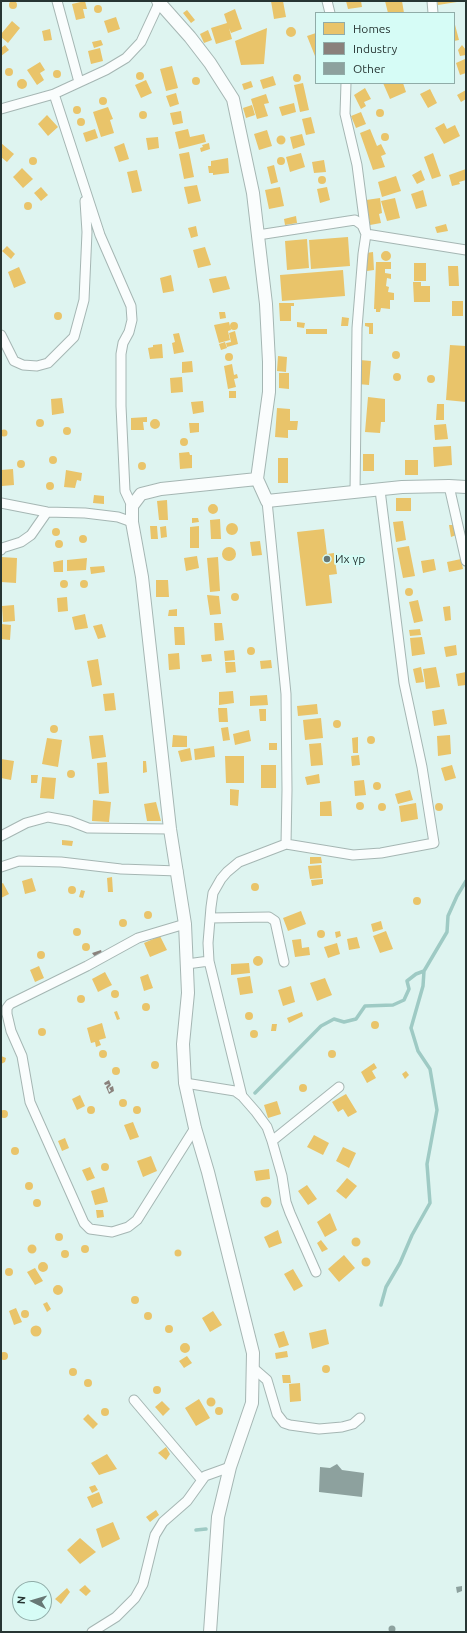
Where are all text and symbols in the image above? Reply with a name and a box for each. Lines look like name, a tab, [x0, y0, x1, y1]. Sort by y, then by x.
legend	[315, 12, 455, 84]
text: Homes	[353, 22, 391, 35]
text: Industry	[353, 42, 397, 55]
text: Other	[353, 62, 385, 75]
place label: Их үр	[335, 552, 365, 566]
marker: Их үр	[322, 554, 332, 564]
north arrow	[12, 1581, 52, 1621]
text: N	[15, 1595, 27, 1605]

